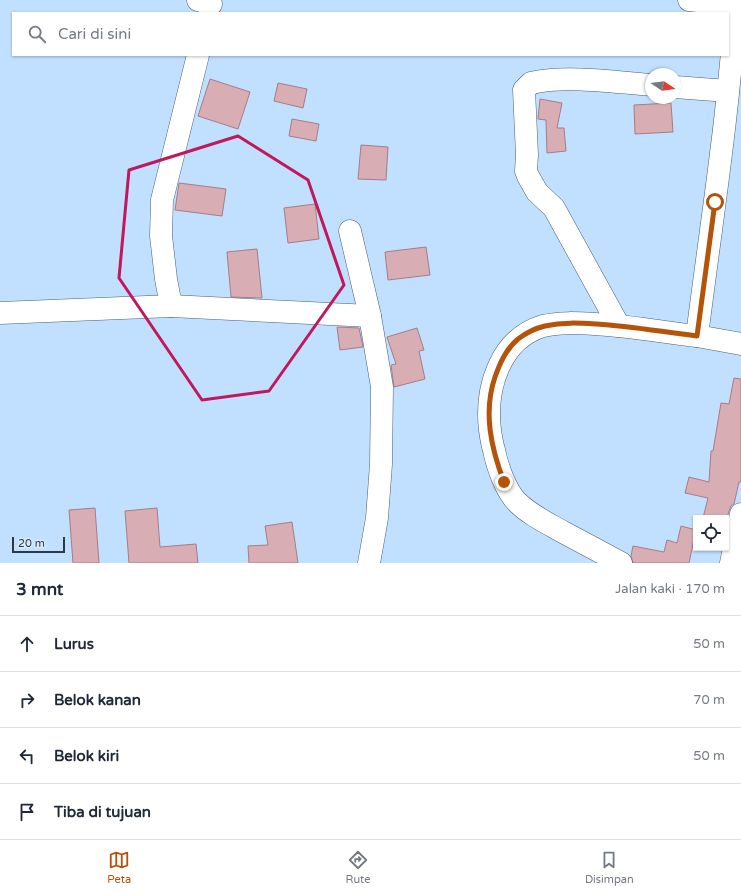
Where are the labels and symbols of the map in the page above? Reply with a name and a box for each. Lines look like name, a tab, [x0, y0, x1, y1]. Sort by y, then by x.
north arrow	[645, 68, 681, 104]
route start	[706, 193, 724, 211]
route end	[495, 473, 513, 491]
scale bar	[12, 535, 65, 554]

